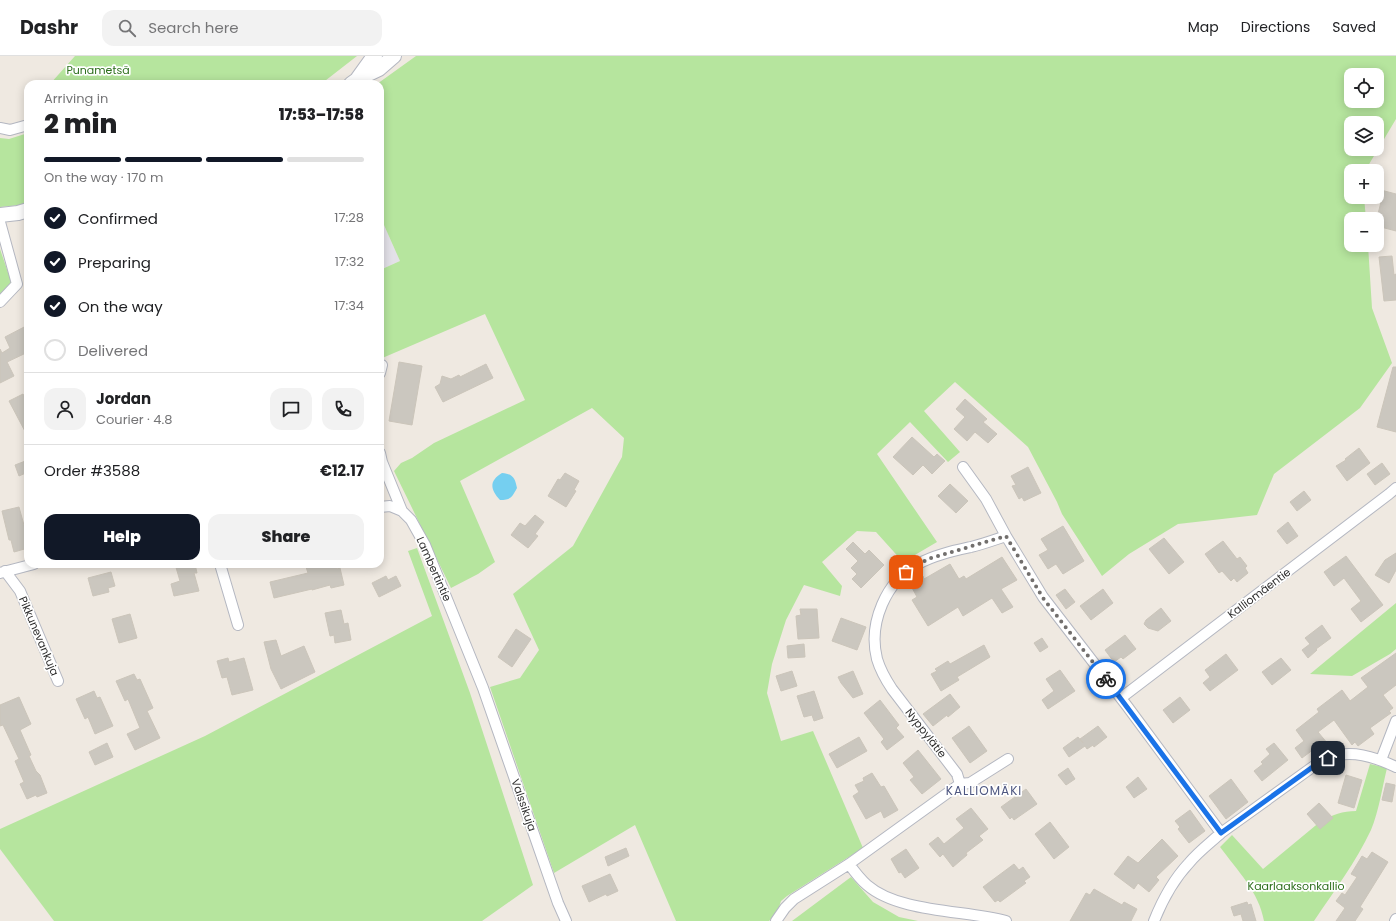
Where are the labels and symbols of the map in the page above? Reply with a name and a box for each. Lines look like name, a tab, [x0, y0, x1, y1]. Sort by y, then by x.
park label: Punametsä	[66, 62, 130, 78]
street label: Lambertintie	[413, 534, 455, 604]
pin	[889, 555, 923, 589]
street label: Kalliomäentie	[1224, 564, 1294, 622]
street label: Pikkunevankuja	[15, 594, 63, 678]
courier	[1086, 659, 1126, 699]
street label: Nyppylätie	[902, 705, 950, 761]
pin	[1311, 741, 1345, 775]
street label: Valssikuja	[508, 777, 540, 833]
district label: KALLIOMÄKI	[946, 782, 1022, 799]
park label: Kaarlaaksonkallio	[1248, 878, 1344, 894]

